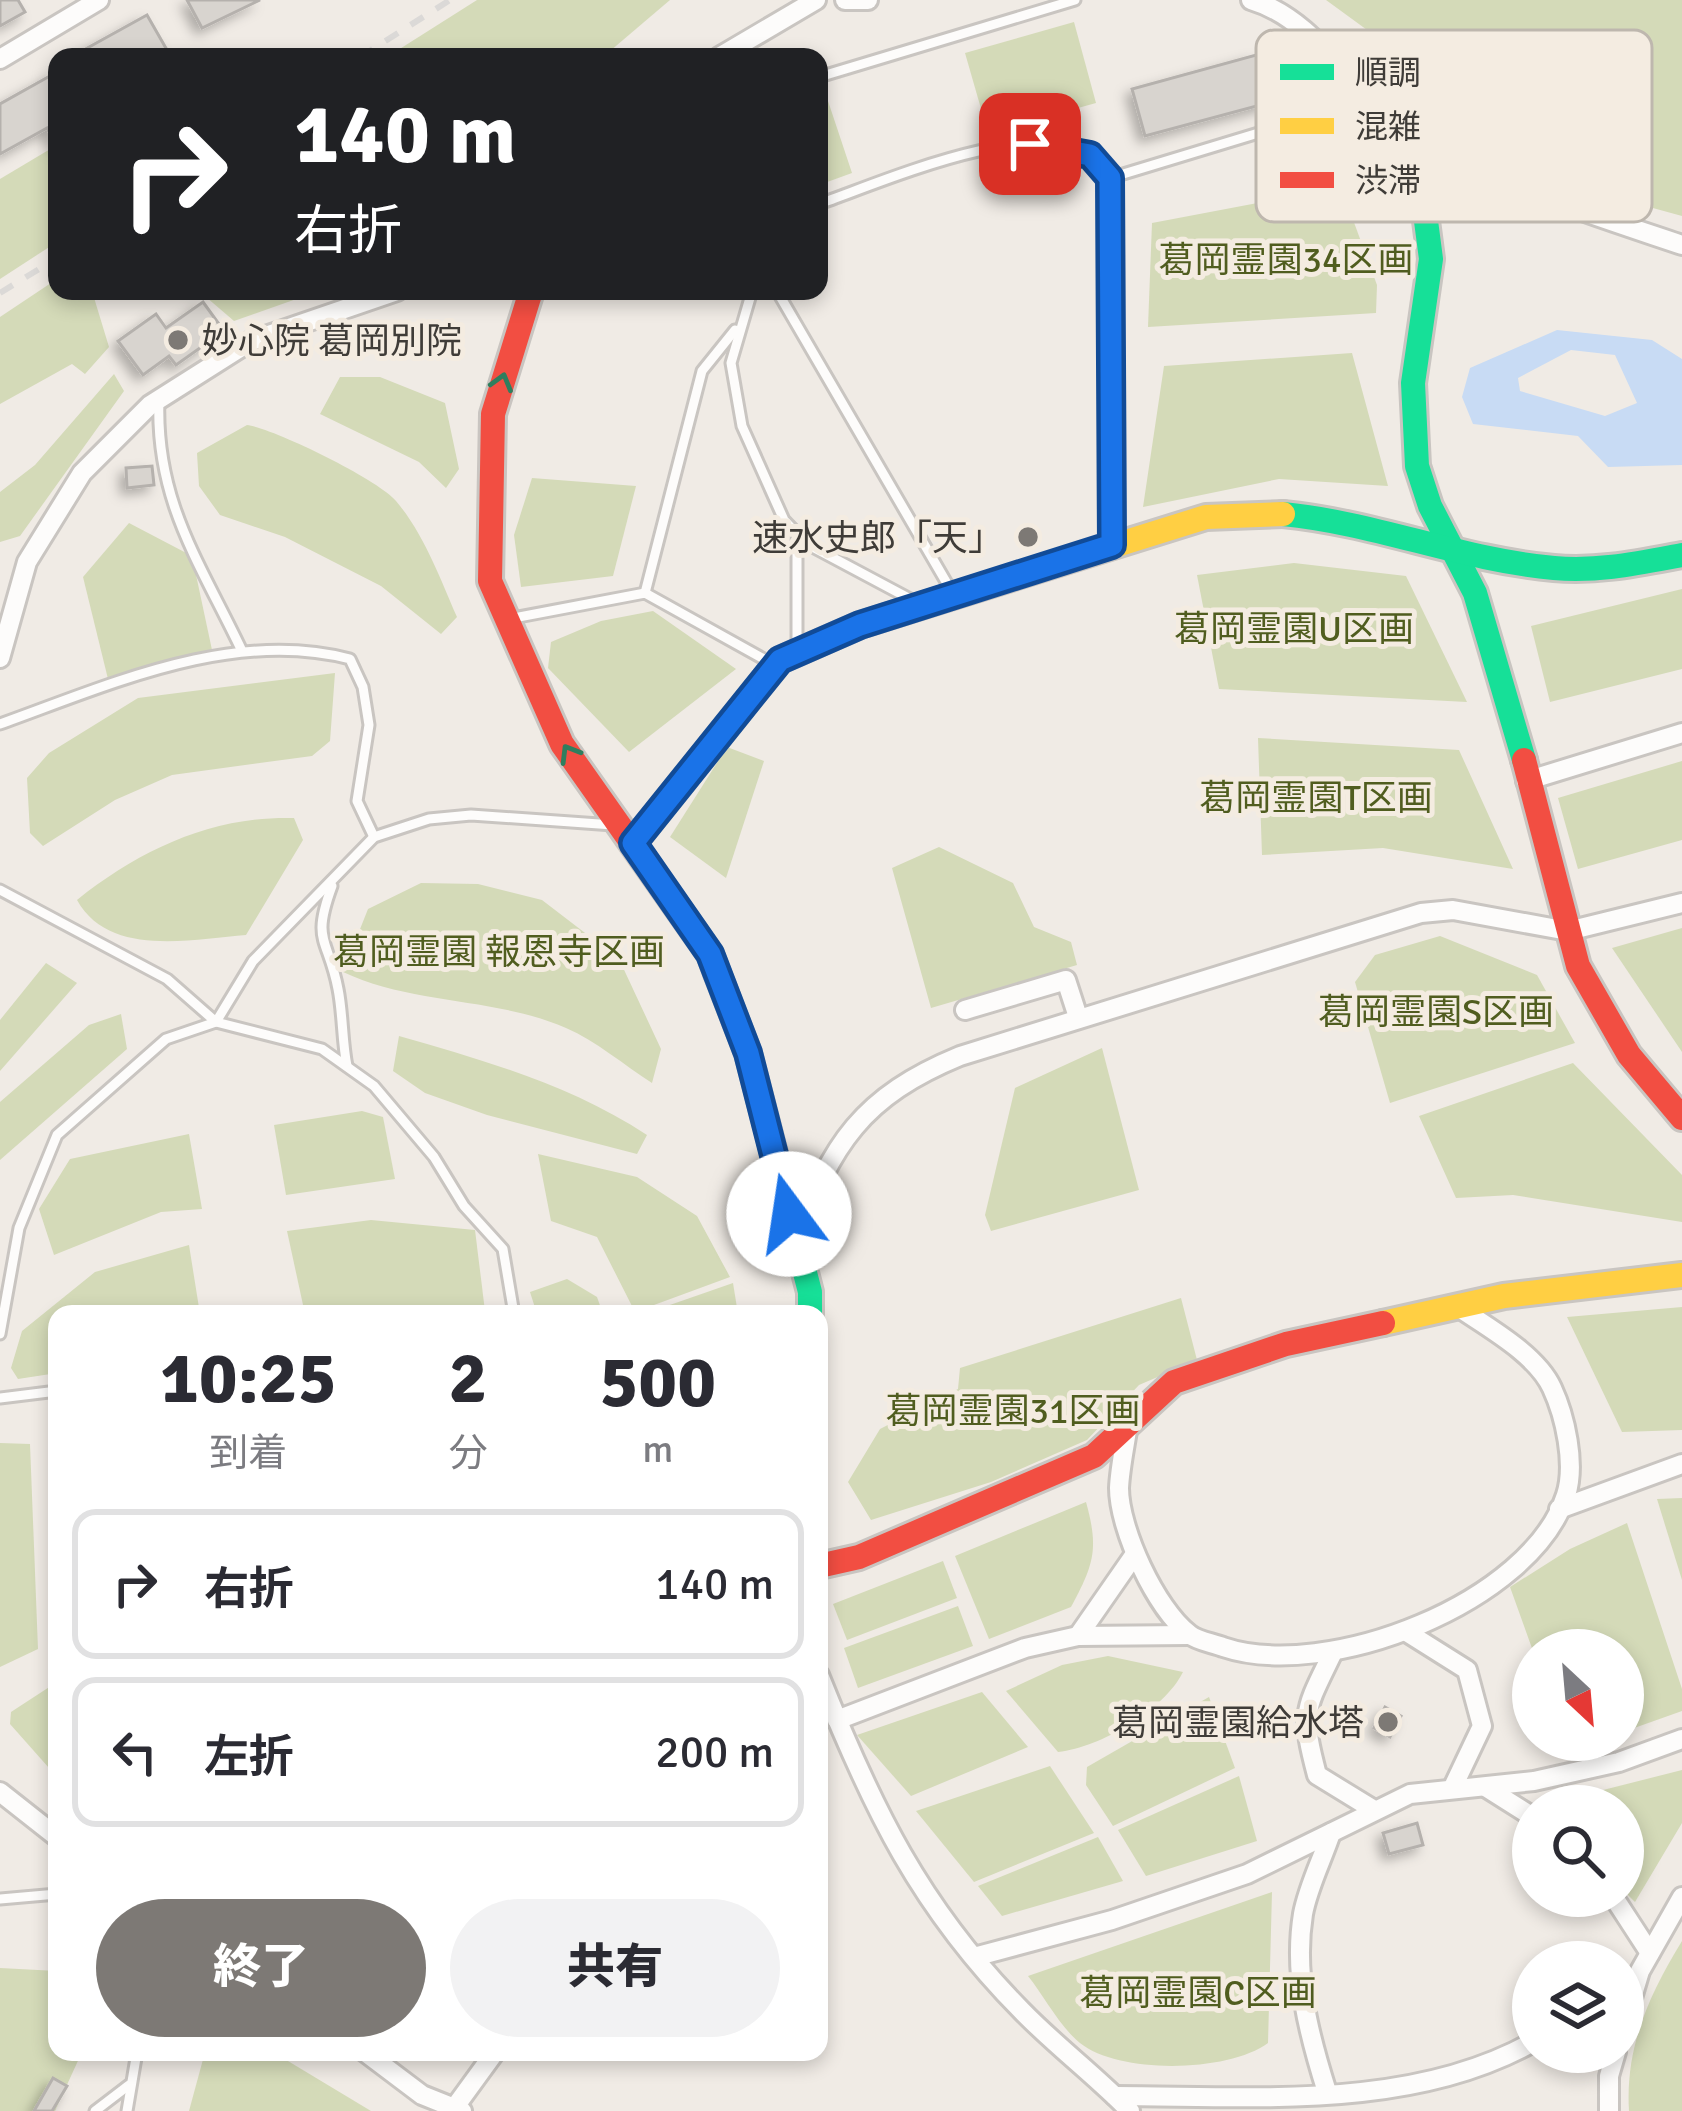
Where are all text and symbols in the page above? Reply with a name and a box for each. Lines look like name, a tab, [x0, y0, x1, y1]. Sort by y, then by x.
legend	[1256, 30, 1652, 222]
text: 順調	[1355, 53, 1421, 94]
text: 140 m	[294, 83, 516, 187]
pin	[979, 93, 1081, 195]
icon: right	[96, 96, 252, 252]
text: 混雑	[1355, 107, 1421, 148]
icon: arrive	[997, 111, 1063, 177]
text: 渋滞	[1355, 161, 1421, 202]
text: 右折	[294, 198, 402, 265]
park label: 葛岡霊園34区画	[1159, 238, 1413, 283]
place label: 妙心院 葛岡別院	[202, 319, 462, 364]
marker: 妙心院 葛岡別院	[165, 327, 191, 353]
one-way arrow	[488, 372, 513, 393]
place label: 速水史郎「天」	[752, 516, 1004, 561]
marker: 速水史郎「天」	[1015, 524, 1041, 550]
park label: 葛岡霊園U区画	[1174, 607, 1414, 652]
one-way arrow	[561, 744, 583, 766]
park label: 葛岡霊園T区画	[1199, 776, 1433, 821]
park label: 葛岡霊園 報恩寺区画	[333, 930, 665, 975]
park label: 葛岡霊園S区画	[1318, 990, 1554, 1035]
position arrow	[726, 1151, 852, 1277]
text: 10:25	[160, 1334, 337, 1423]
text: 2	[449, 1334, 487, 1423]
text: 500	[599, 1338, 716, 1427]
park label: 葛岡霊園31区画	[886, 1389, 1140, 1434]
text: m	[642, 1425, 673, 1473]
text: 到着	[209, 1429, 287, 1477]
text: 分	[449, 1429, 488, 1477]
icon: right	[102, 1551, 168, 1617]
text: 140 m	[655, 1557, 774, 1612]
text: 右折	[204, 1562, 294, 1617]
north arrow	[1512, 1629, 1644, 1761]
map controls	[1512, 1629, 1644, 2073]
place label: 葛岡霊園給水塔	[1112, 1701, 1364, 1746]
marker: 葛岡霊園給水塔	[1375, 1709, 1401, 1735]
icon: left	[102, 1719, 168, 1785]
text: 200 m	[655, 1725, 774, 1780]
text: 左折	[204, 1730, 294, 1785]
button: search	[1512, 1785, 1644, 1917]
button: 終了	[96, 1899, 426, 2037]
button: 共有	[450, 1899, 780, 2037]
button: layers	[1512, 1941, 1644, 2073]
park label: 葛岡霊園C区画	[1079, 1971, 1317, 2016]

